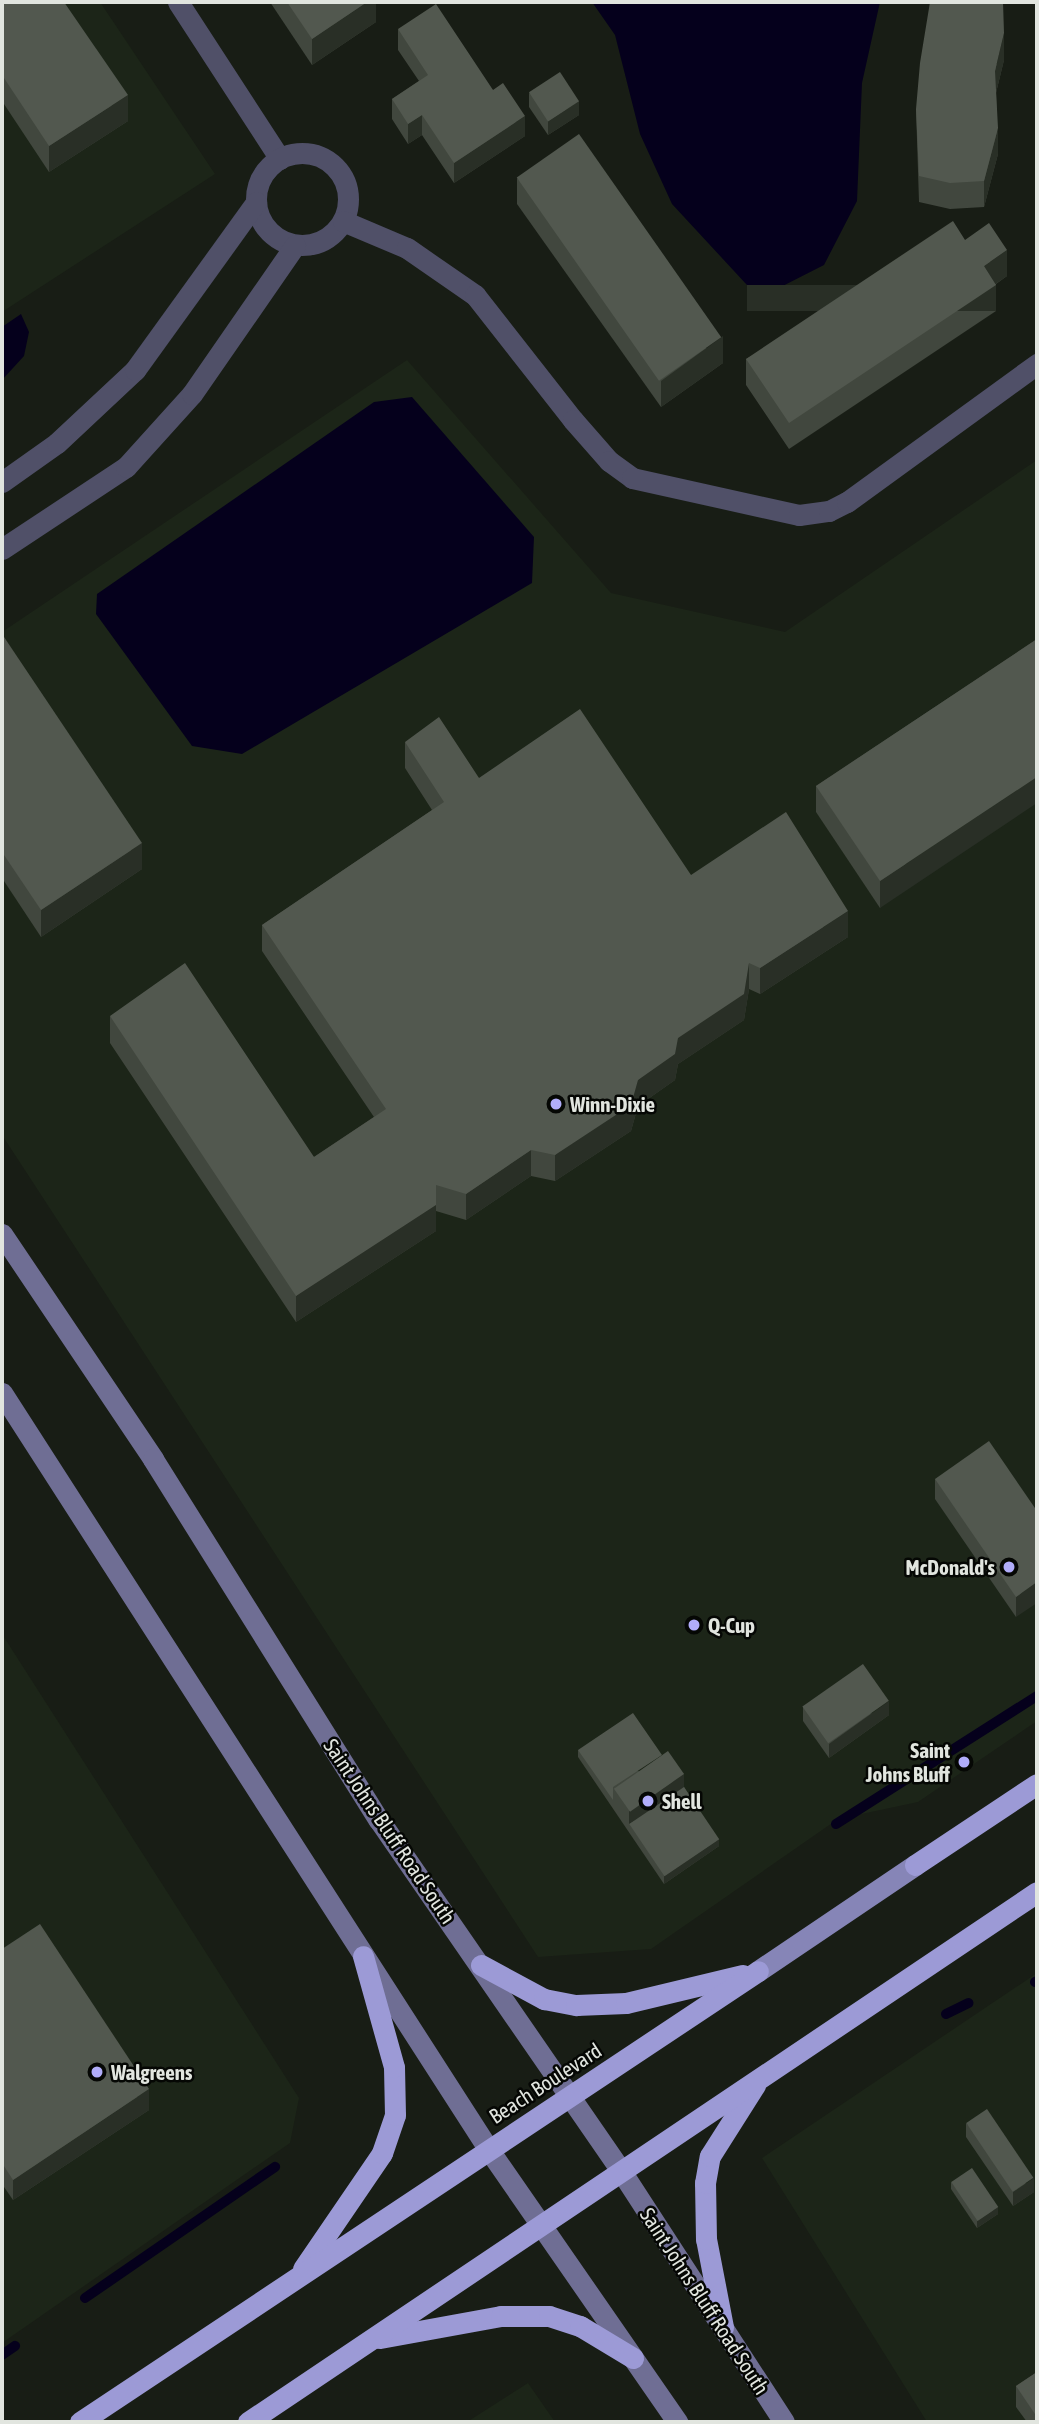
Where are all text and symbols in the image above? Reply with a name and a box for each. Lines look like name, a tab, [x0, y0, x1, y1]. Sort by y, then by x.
place label: Winn-Dixie	[570, 1091, 655, 1117]
marker: Winn-Dixie	[548, 1096, 564, 1112]
place label: McDonald's	[905, 1554, 995, 1580]
marker: McDonald's	[1001, 1559, 1017, 1575]
place label: Q-Cup	[708, 1612, 755, 1638]
marker: Q-Cup	[686, 1617, 702, 1633]
street label: Saint Johns Bluff Road South	[319, 1734, 461, 1928]
place label: Saint Johns Bluff	[866, 1737, 950, 1787]
marker: Saint Johns Bluff	[956, 1754, 972, 1770]
place label: Shell	[662, 1788, 702, 1814]
marker: Shell	[640, 1793, 656, 1809]
street label: Beach Boulevard	[484, 2037, 606, 2129]
place label: Walgreens	[111, 2059, 192, 2085]
marker: Walgreens	[89, 2064, 105, 2080]
street label: Saint Johns Bluff Road South	[635, 2203, 775, 2399]

